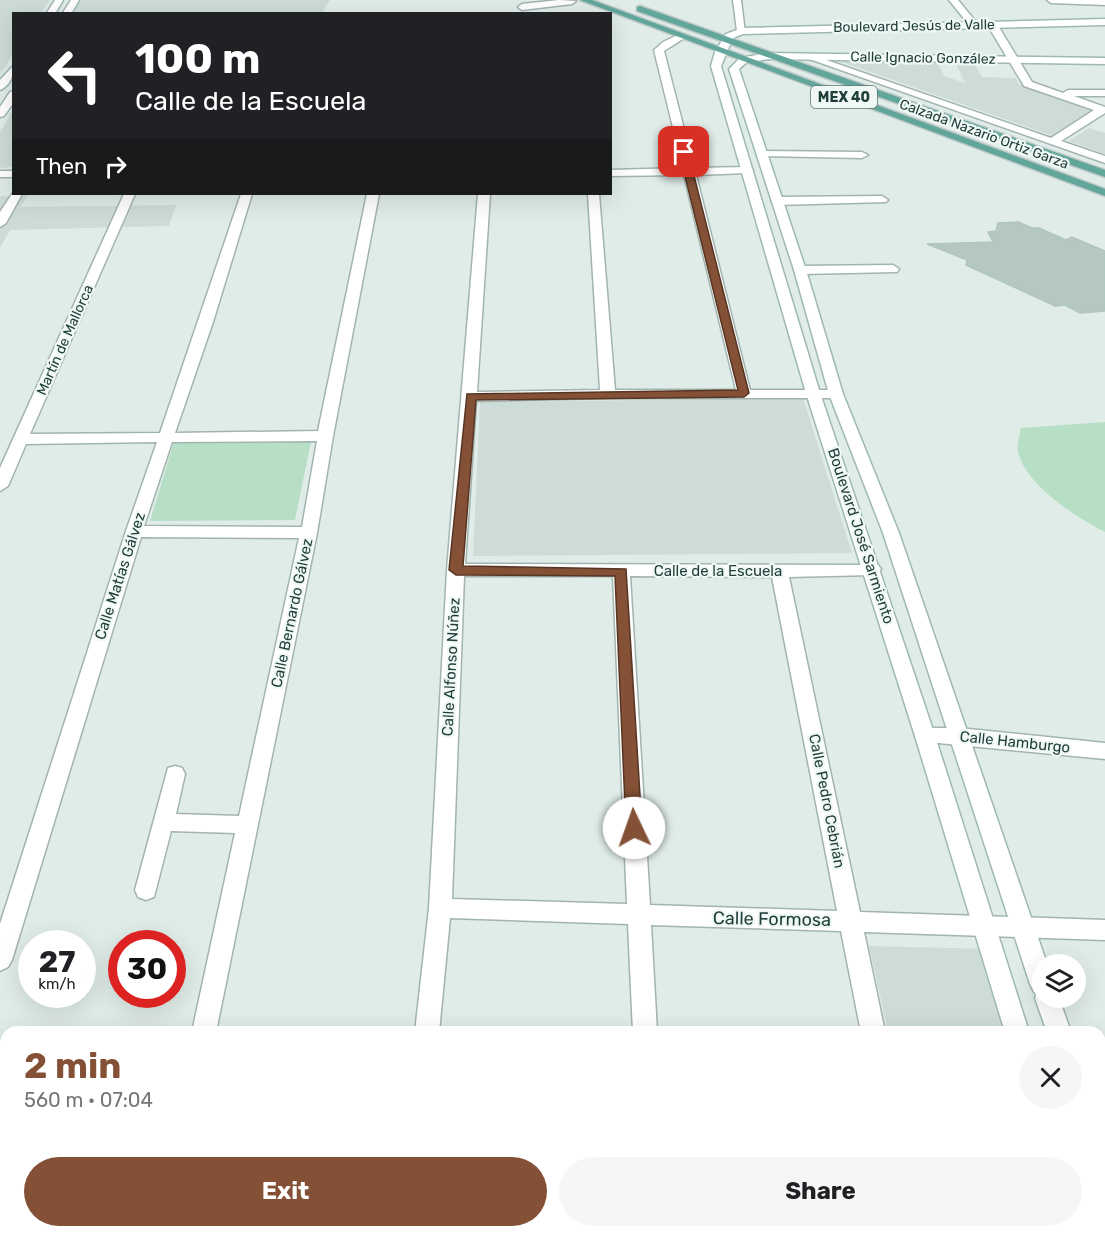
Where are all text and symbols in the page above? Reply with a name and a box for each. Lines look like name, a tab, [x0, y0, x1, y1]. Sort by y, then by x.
street label: Boulevard Jesús de Valle	[833, 16, 995, 36]
text: 100 m	[135, 34, 260, 84]
icon: left	[36, 36, 114, 114]
street label: Calle Ignacio González	[850, 48, 996, 68]
text: Calle de la Escuela	[135, 85, 367, 117]
road number: MEX 40	[811, 86, 877, 108]
street label: Calzada Nazario Ortiz Garza	[897, 95, 1071, 173]
pin	[658, 126, 709, 177]
icon: arrive	[667, 135, 700, 168]
icon: right	[99, 150, 132, 183]
text: Then	[36, 153, 87, 180]
street label: Martín de Mallorca	[33, 282, 97, 398]
street label: Boulevard José Sarmiento	[824, 446, 898, 626]
street label: Calle Matías Gálvez	[91, 510, 149, 642]
street label: Calle Bernardo Gálvez	[267, 536, 317, 689]
street label: Calle de la Escuela	[654, 562, 782, 580]
street label: Calle Alfonso Núñez	[438, 597, 464, 737]
street label: Calle Hamburgo	[959, 727, 1071, 757]
street label: Calle Pedro Cebrián	[805, 732, 849, 870]
position arrow	[602, 796, 666, 860]
street label: Calle Formosa	[713, 907, 831, 931]
speed limit sign: 30	[108, 930, 186, 1008]
text: 27	[39, 944, 75, 980]
map controls	[1032, 954, 1086, 1008]
button: layers	[1032, 954, 1086, 1008]
text: km/h	[38, 975, 76, 993]
text: 2 min	[24, 1044, 122, 1087]
button: close	[1019, 1046, 1082, 1109]
text: 560 m · 07:04	[24, 1088, 153, 1112]
button: Exit	[24, 1157, 547, 1226]
button: Share	[559, 1157, 1082, 1226]

